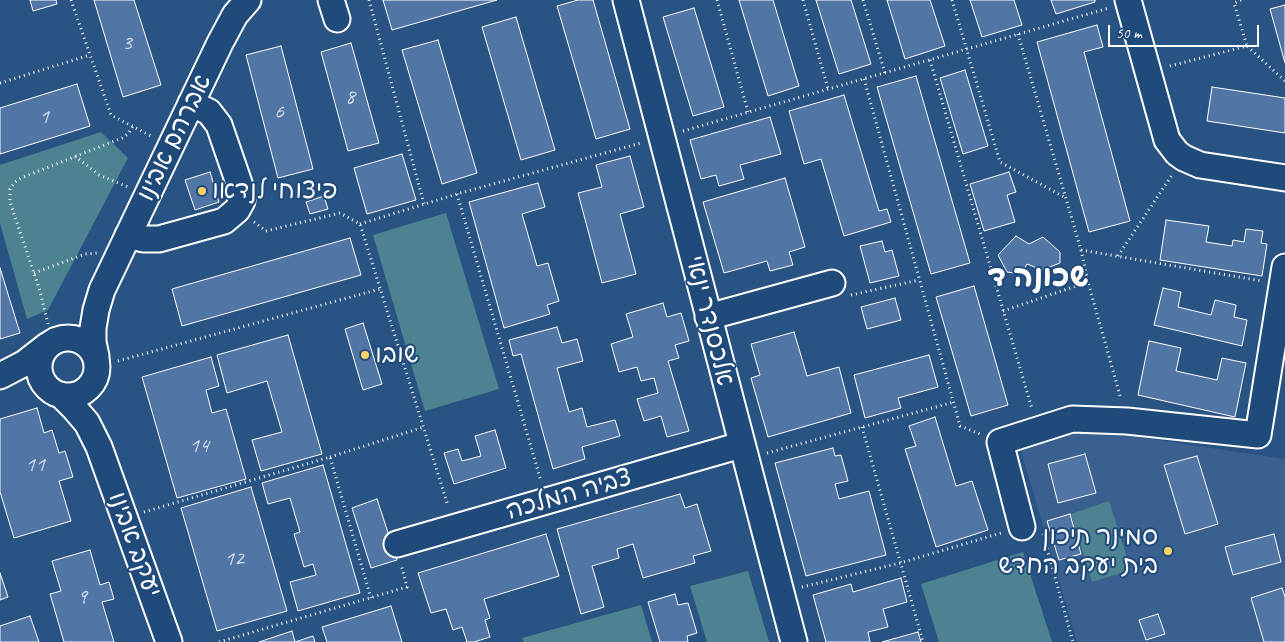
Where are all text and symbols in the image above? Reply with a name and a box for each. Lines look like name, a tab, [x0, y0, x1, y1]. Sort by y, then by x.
scale bar	[1110, 15, 1261, 47]
text: 50 m	[1116, 24, 1142, 43]
house number: 3	[122, 30, 132, 56]
street label: אברהם אבינו	[131, 69, 219, 207]
house number: 8	[345, 84, 355, 110]
house number: 6	[274, 99, 284, 125]
house number: 1	[39, 104, 49, 130]
place label: פיצוחי לנדאו	[212, 176, 337, 206]
marker: פיצוחי לנדאו	[196, 185, 208, 197]
street label: אלכסנדר ינאי	[678, 253, 740, 389]
district label: שכונה ד	[988, 260, 1088, 296]
place label: שובו	[375, 340, 418, 370]
marker: שובו	[359, 349, 371, 361]
house number: 14	[189, 433, 209, 459]
house number: 11	[25, 452, 45, 478]
street label: צביה המלכה	[503, 463, 635, 527]
street label: יעקב אבינו	[101, 488, 167, 602]
place label: סמינר תיכון בית יעקב החדש	[998, 522, 1158, 581]
marker: סמינר תיכון בית יעקב החדש	[1162, 545, 1174, 557]
house number: 12	[224, 546, 244, 572]
house number: 9	[77, 584, 87, 610]

